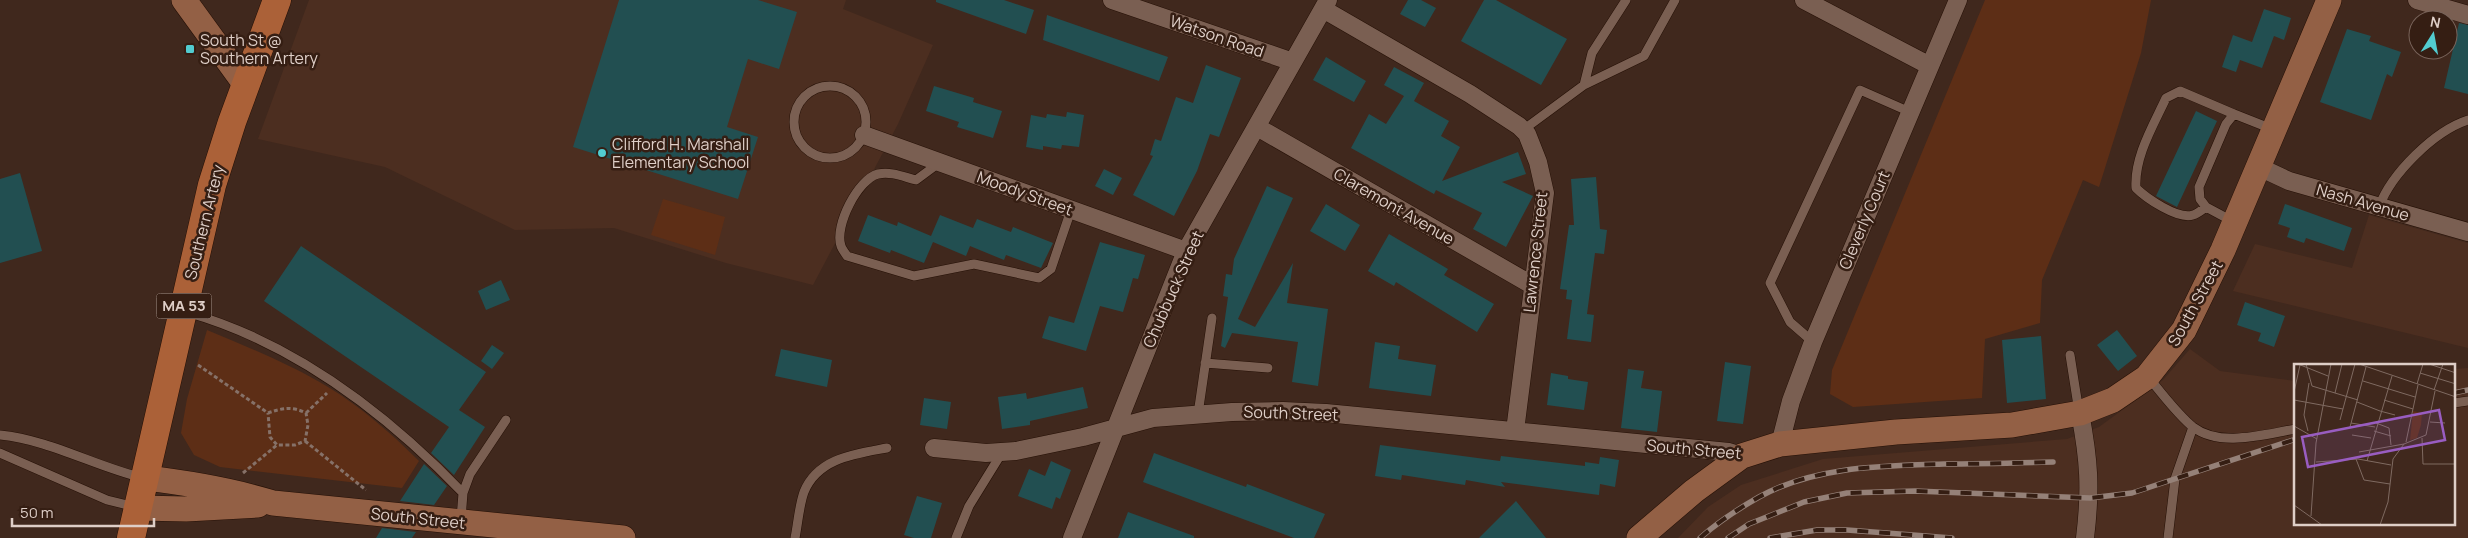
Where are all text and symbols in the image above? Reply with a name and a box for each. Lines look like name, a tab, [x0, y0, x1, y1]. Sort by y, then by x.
street label: Watson Road	[1167, 10, 1267, 62]
north arrow	[2408, 10, 2458, 60]
text: N	[2429, 11, 2442, 32]
place label: South St @ Southern Artery	[200, 29, 319, 69]
marker: South St @ Southern Artery	[184, 43, 196, 55]
place label: Clifford H. Marshall Elementary School	[612, 133, 750, 173]
marker: Clifford H. Marshall Elementary School	[596, 147, 608, 159]
street label: Southern Artery	[179, 162, 229, 282]
street label: Claremont Avenue	[1330, 163, 1458, 249]
street label: Moody Street	[974, 165, 1076, 221]
street label: Cleverly Court	[1833, 167, 1895, 273]
street label: Nash Avenue	[2314, 178, 2412, 226]
street label: Lawrence Street	[1518, 191, 1552, 313]
street label: Chubbuck Street	[1137, 227, 1209, 351]
street label: South Street	[2162, 256, 2228, 350]
road number: MA 53	[156, 294, 212, 318]
inset map	[2294, 364, 2456, 526]
street label: South Street	[1243, 400, 1339, 426]
street label: South Street	[1646, 434, 1742, 464]
scale bar	[12, 496, 155, 528]
text: 50 m	[20, 502, 54, 523]
street label: South Street	[370, 502, 466, 534]

